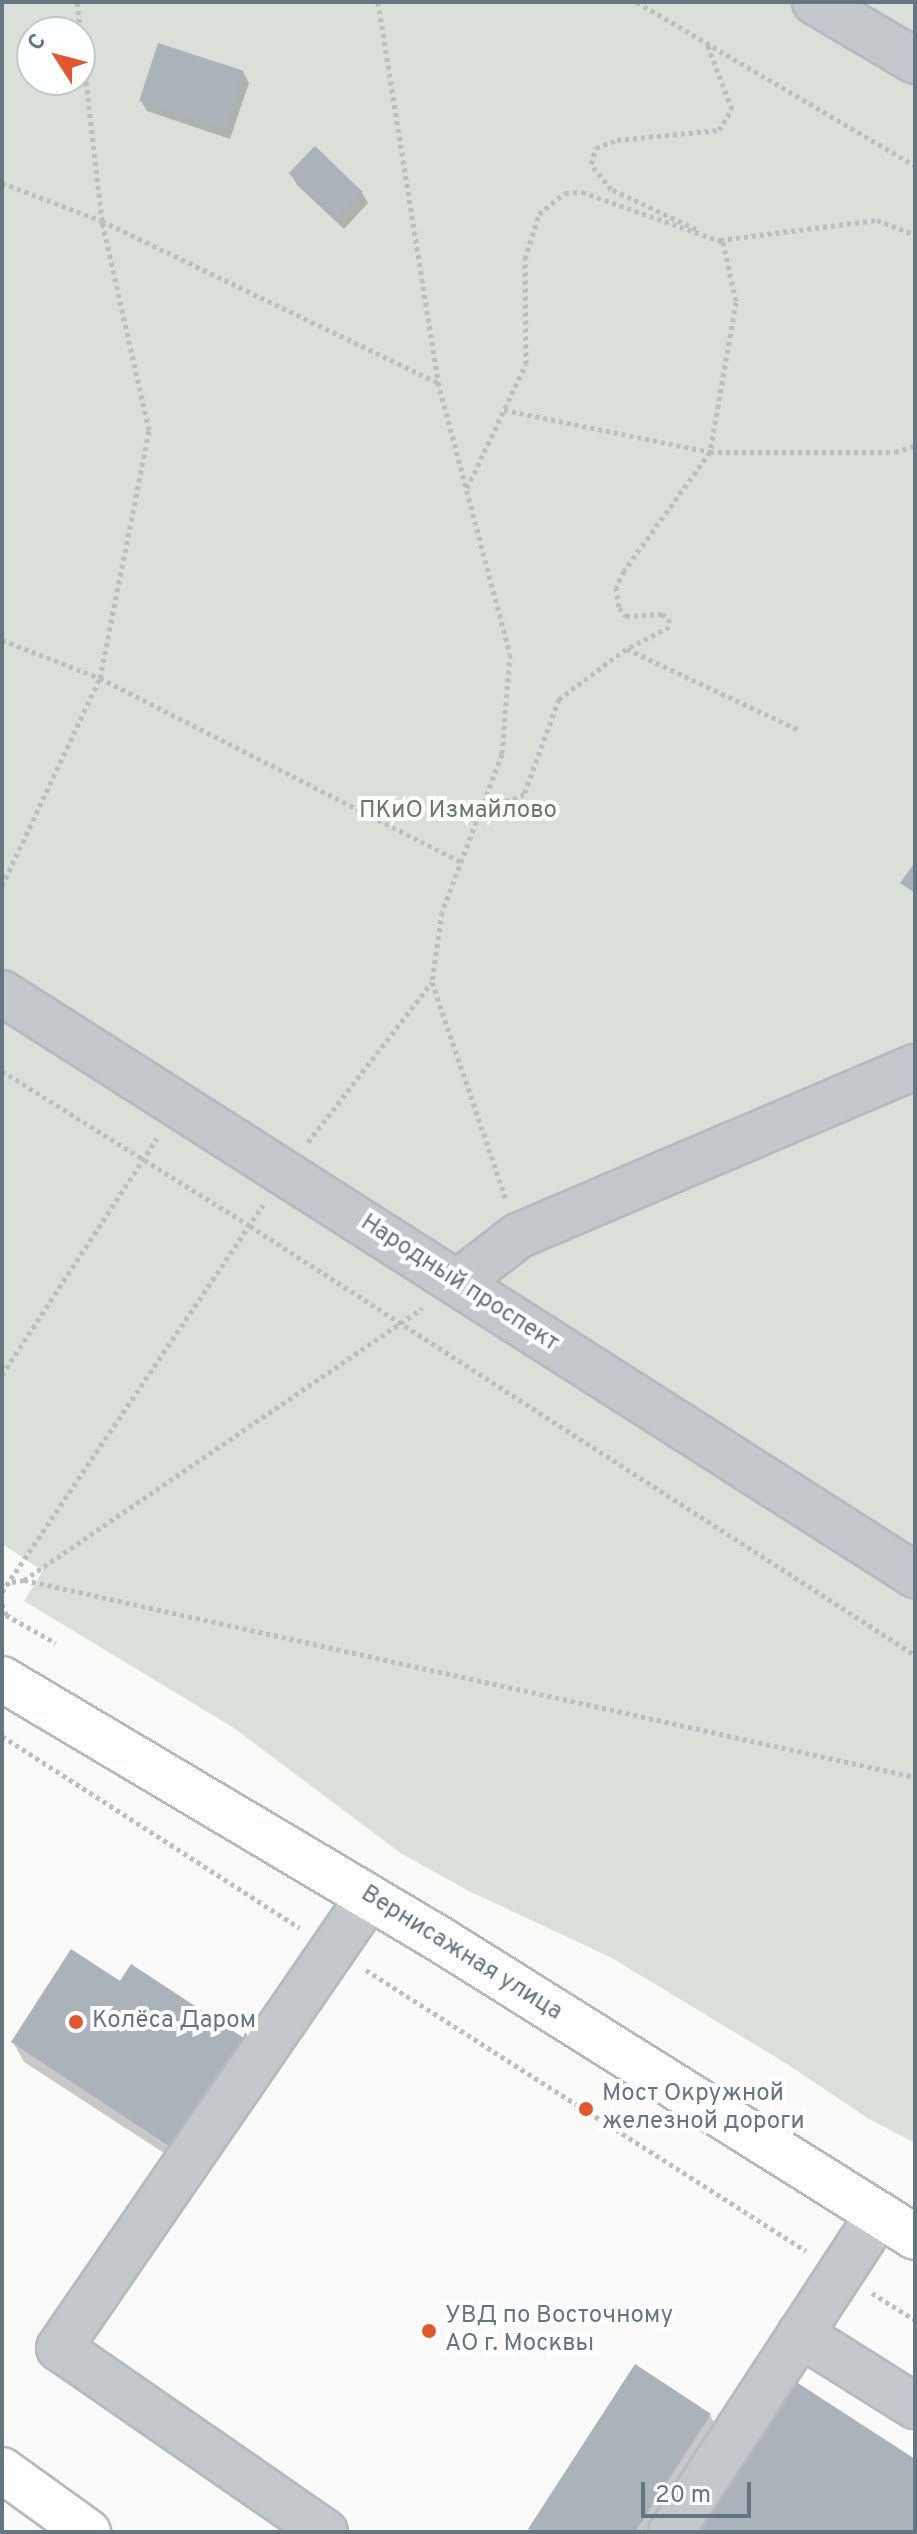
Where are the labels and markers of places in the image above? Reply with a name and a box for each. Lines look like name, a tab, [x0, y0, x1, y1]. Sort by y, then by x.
place label: Колёса Даром	[92, 2008, 256, 2036]
marker: Колёса Даром	[67, 2013, 85, 2031]
place label: Мост Окружной железной дороги	[602, 2081, 805, 2137]
marker: Мост Окружной железной дороги	[577, 2100, 595, 2118]
place label: УВД по Восточному АО г. Москвы	[445, 2303, 673, 2359]
marker: УВД по Восточному АО г. Москвы	[420, 2322, 438, 2340]

